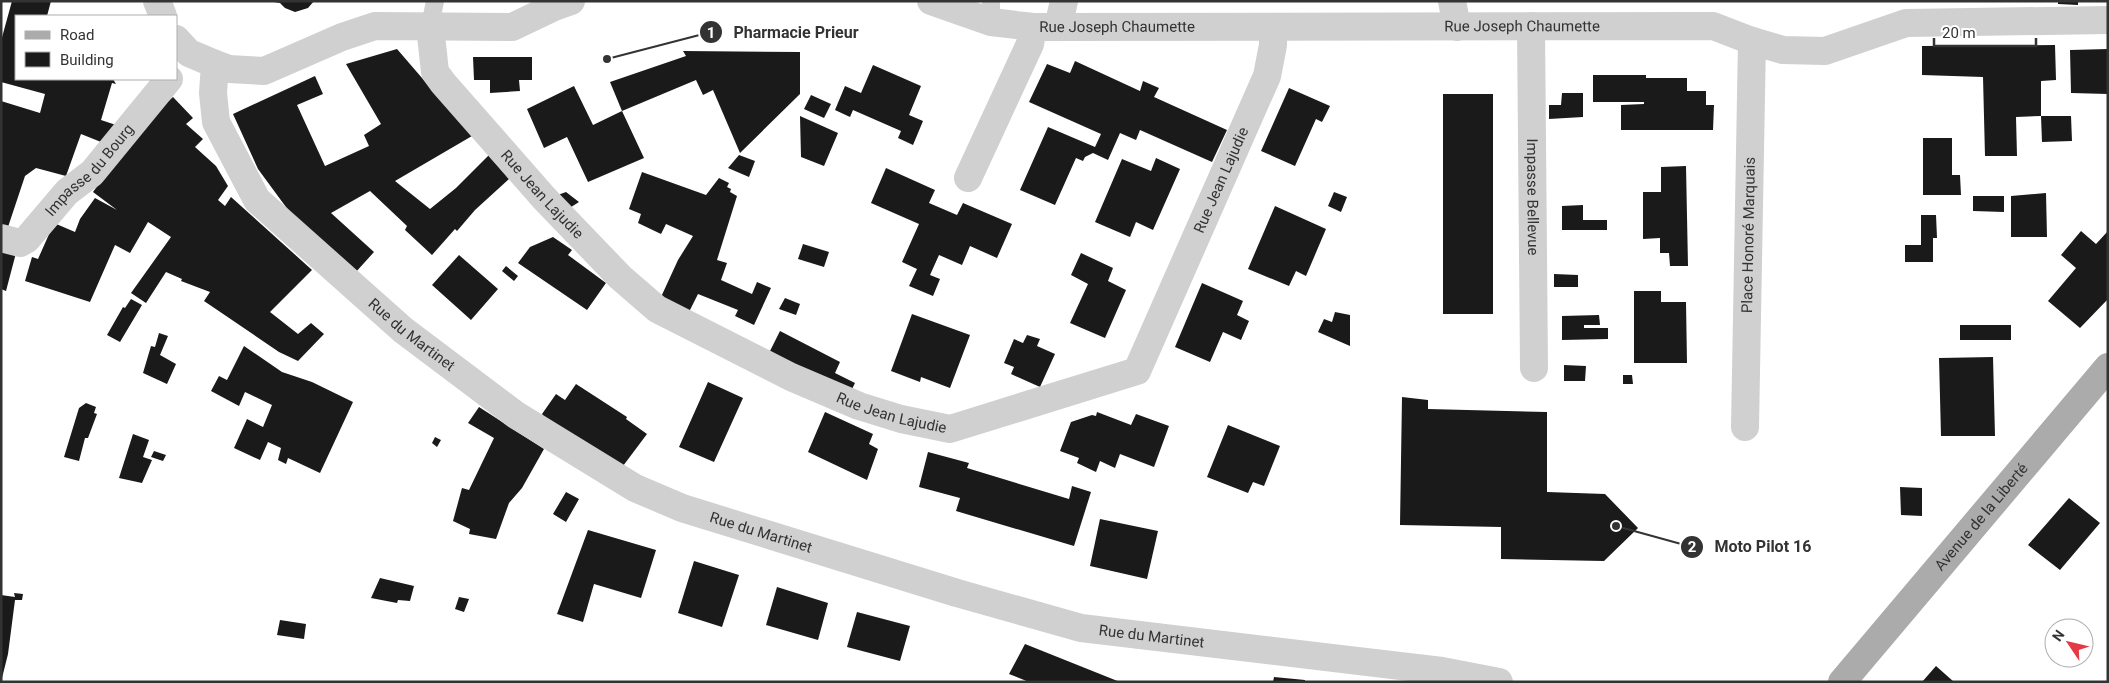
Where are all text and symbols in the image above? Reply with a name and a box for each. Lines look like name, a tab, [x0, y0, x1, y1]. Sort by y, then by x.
legend	[15, 15, 178, 80]
scale bar	[1934, 15, 2036, 47]
callout: Pharmacie Prieur	[699, 17, 869, 48]
street label: Rue Joseph Chaumette	[1444, 17, 1600, 35]
street label: Rue Joseph Chaumette	[1039, 18, 1195, 36]
text: Pharmacie Prieur	[733, 23, 859, 42]
text: 1	[707, 24, 715, 42]
text: 20 m	[1942, 24, 1976, 42]
text: Road	[60, 26, 94, 44]
text: Building	[60, 51, 114, 69]
street label: Impasse du Bourg	[41, 120, 137, 220]
street label: Rue Jean Lajudie	[1190, 124, 1252, 236]
street label: Impasse Bellevue	[1523, 138, 1542, 256]
street label: Rue Jean Lajudie	[497, 146, 587, 242]
street label: Place Honoré Marquais	[1738, 157, 1759, 313]
street label: Rue du Martinet	[365, 294, 459, 375]
street label: Rue Jean Lajudie	[834, 388, 948, 437]
street label: Avenue de la Liberté	[1931, 460, 2032, 574]
street label: Rue du Martinet	[708, 508, 815, 557]
callout: Moto Pilot 16	[1679, 531, 1821, 562]
text: Moto Pilot 16	[1715, 537, 1811, 556]
text: 2	[1688, 538, 1697, 556]
north arrow	[2044, 618, 2094, 668]
street label: Rue du Martinet	[1098, 621, 1205, 652]
text: N	[2049, 627, 2068, 644]

